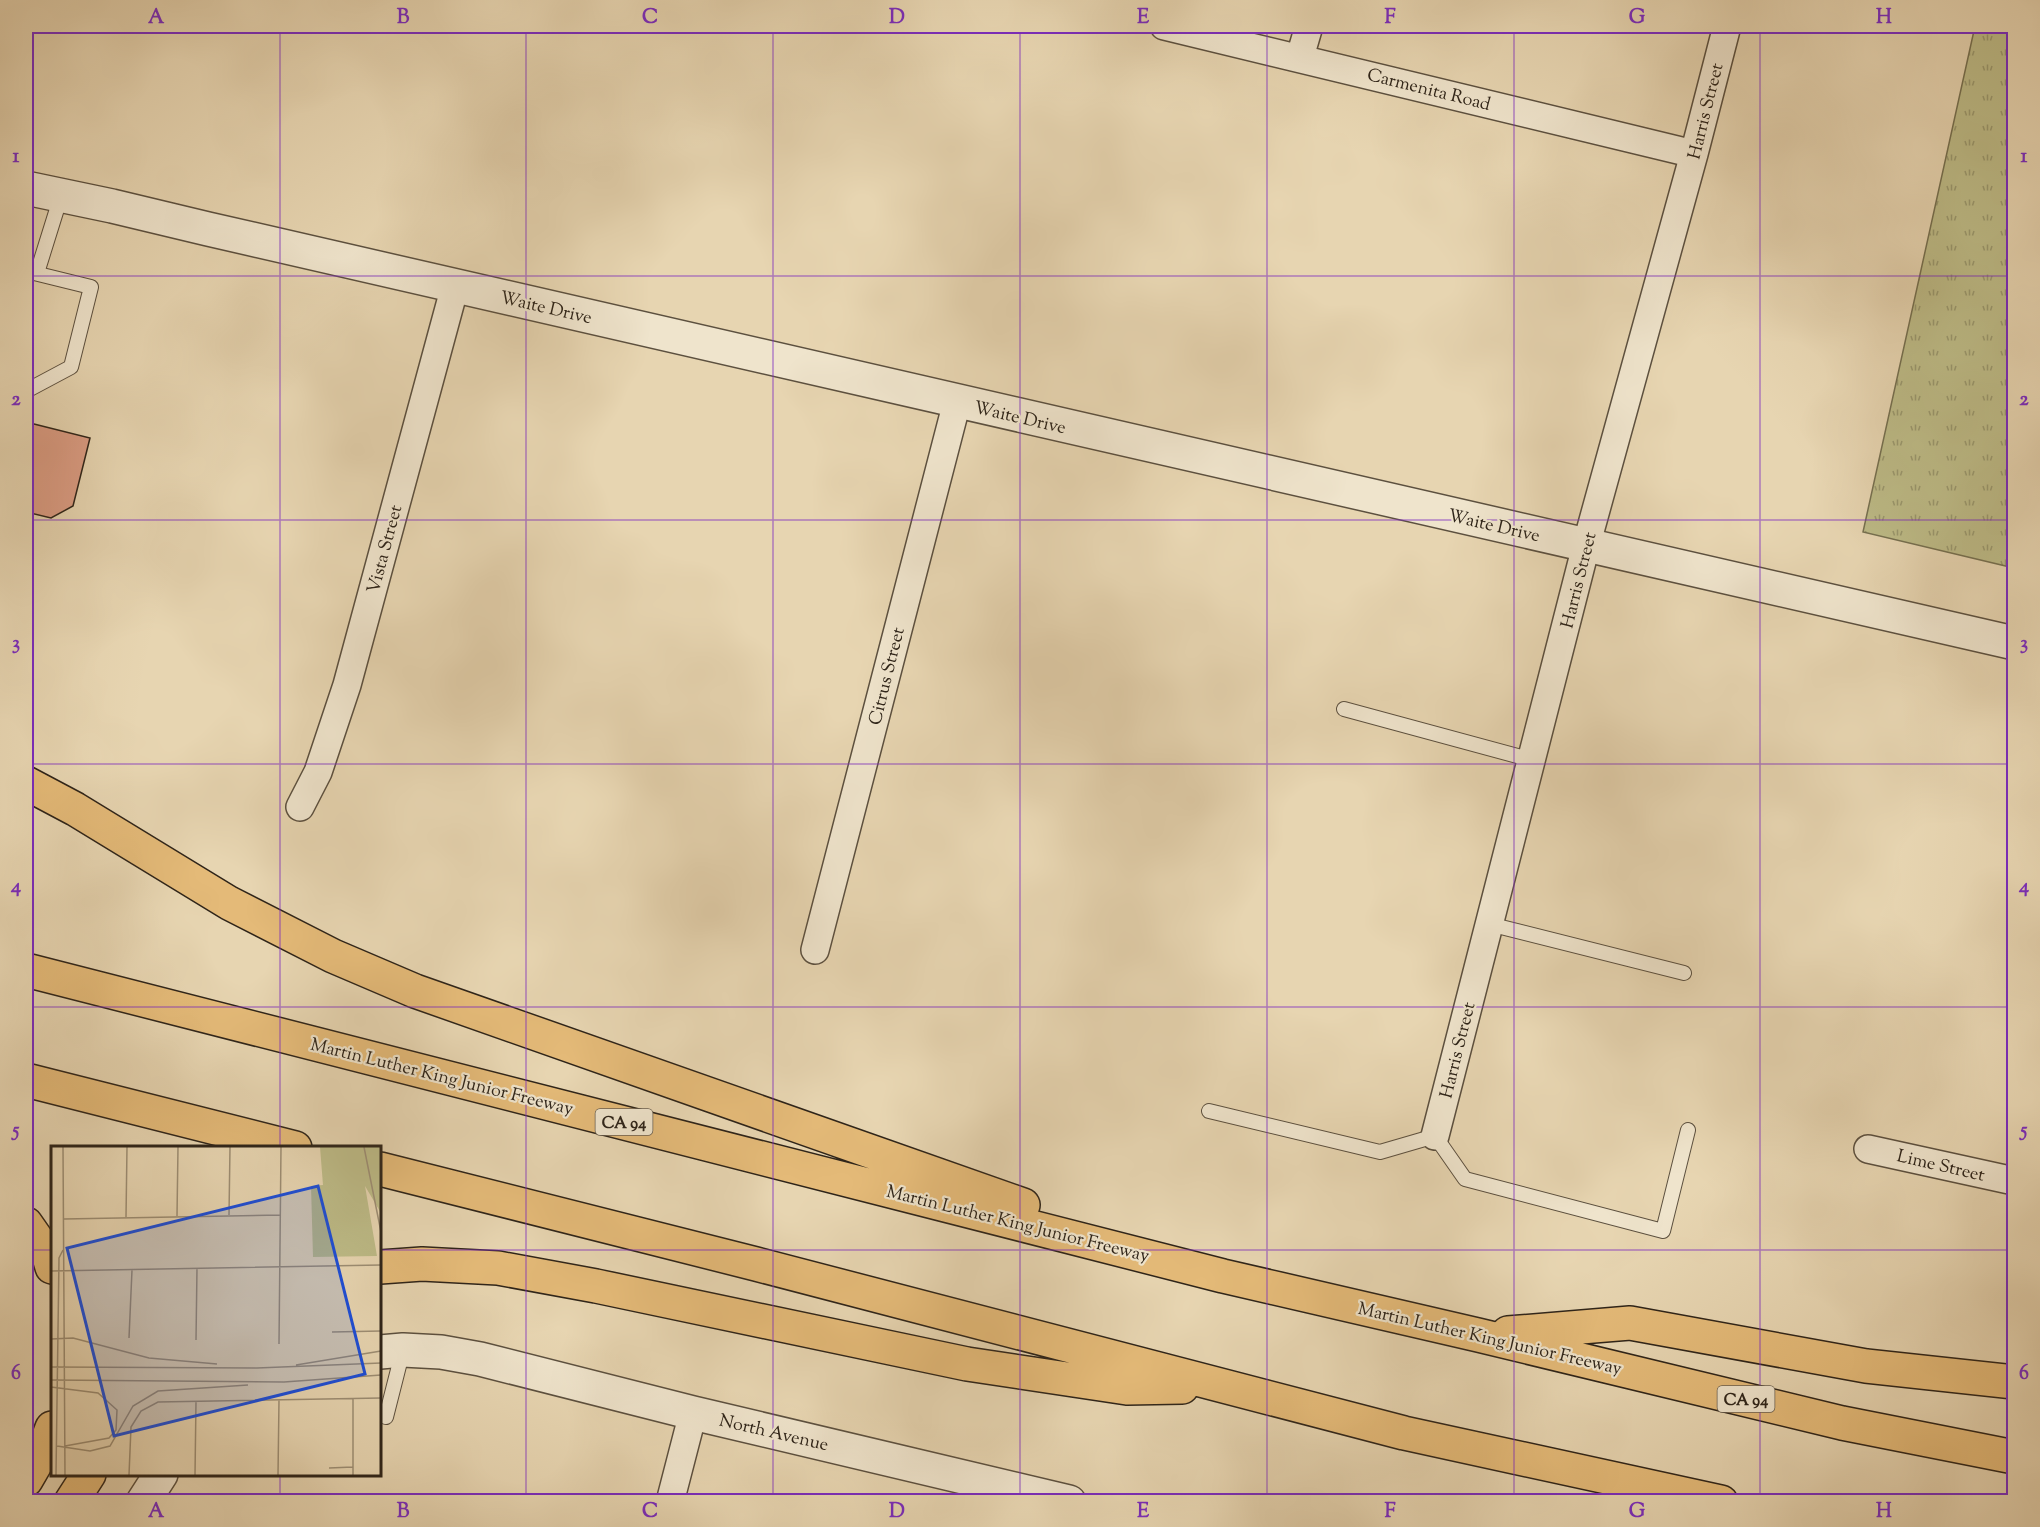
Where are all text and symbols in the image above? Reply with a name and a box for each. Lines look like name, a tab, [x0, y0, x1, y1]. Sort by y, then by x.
text: A	[148, 4, 165, 33]
text: B	[397, 4, 410, 33]
text: C	[642, 4, 658, 33]
text: D	[889, 4, 905, 33]
text: E	[1137, 4, 1150, 33]
text: F	[1384, 4, 1396, 33]
text: G	[1629, 4, 1646, 33]
text: H	[1876, 4, 1892, 33]
street label: Harris Street	[1682, 61, 1731, 162]
street label: Carmenita Road	[1364, 63, 1493, 119]
text: 1	[13, 143, 20, 172]
text: 1	[2021, 143, 2028, 172]
street label: Waite Drive	[497, 286, 594, 332]
text: 2	[11, 386, 21, 415]
text: 2	[2019, 386, 2029, 415]
street label: Waite Drive	[971, 396, 1068, 442]
street label: Vista Street	[362, 502, 410, 597]
street label: Waite Drive	[1445, 504, 1542, 550]
street label: Harris Street	[1555, 530, 1604, 631]
street label: Citrus Street	[863, 625, 913, 728]
text: 3	[12, 630, 20, 659]
text: 3	[2020, 630, 2028, 659]
text: 4	[10, 873, 21, 902]
text: 4	[2018, 873, 2029, 902]
street label: Harris Street	[1434, 1000, 1483, 1101]
street label: Martin Luther King Junior Freeway	[307, 1033, 576, 1123]
road number: CA 94	[596, 1109, 652, 1135]
text: 5	[11, 1117, 20, 1146]
text: 5	[2019, 1117, 2028, 1146]
street label: Lime Street	[1894, 1144, 1987, 1190]
inset map	[51, 1146, 381, 1476]
street label: Martin Luther King Junior Freeway	[883, 1180, 1152, 1270]
street label: Martin Luther King Junior Freeway	[1355, 1297, 1624, 1383]
text: 6	[11, 1360, 21, 1389]
text: 6	[2019, 1360, 2029, 1389]
road number: CA 94	[1718, 1386, 1774, 1412]
street label: North Avenue	[716, 1409, 831, 1459]
text: A	[148, 1498, 165, 1527]
text: B	[397, 1498, 410, 1527]
text: C	[642, 1498, 658, 1527]
text: D	[889, 1498, 905, 1527]
text: E	[1137, 1498, 1150, 1527]
text: F	[1384, 1498, 1396, 1527]
text: G	[1629, 1498, 1646, 1527]
text: H	[1876, 1498, 1892, 1527]

